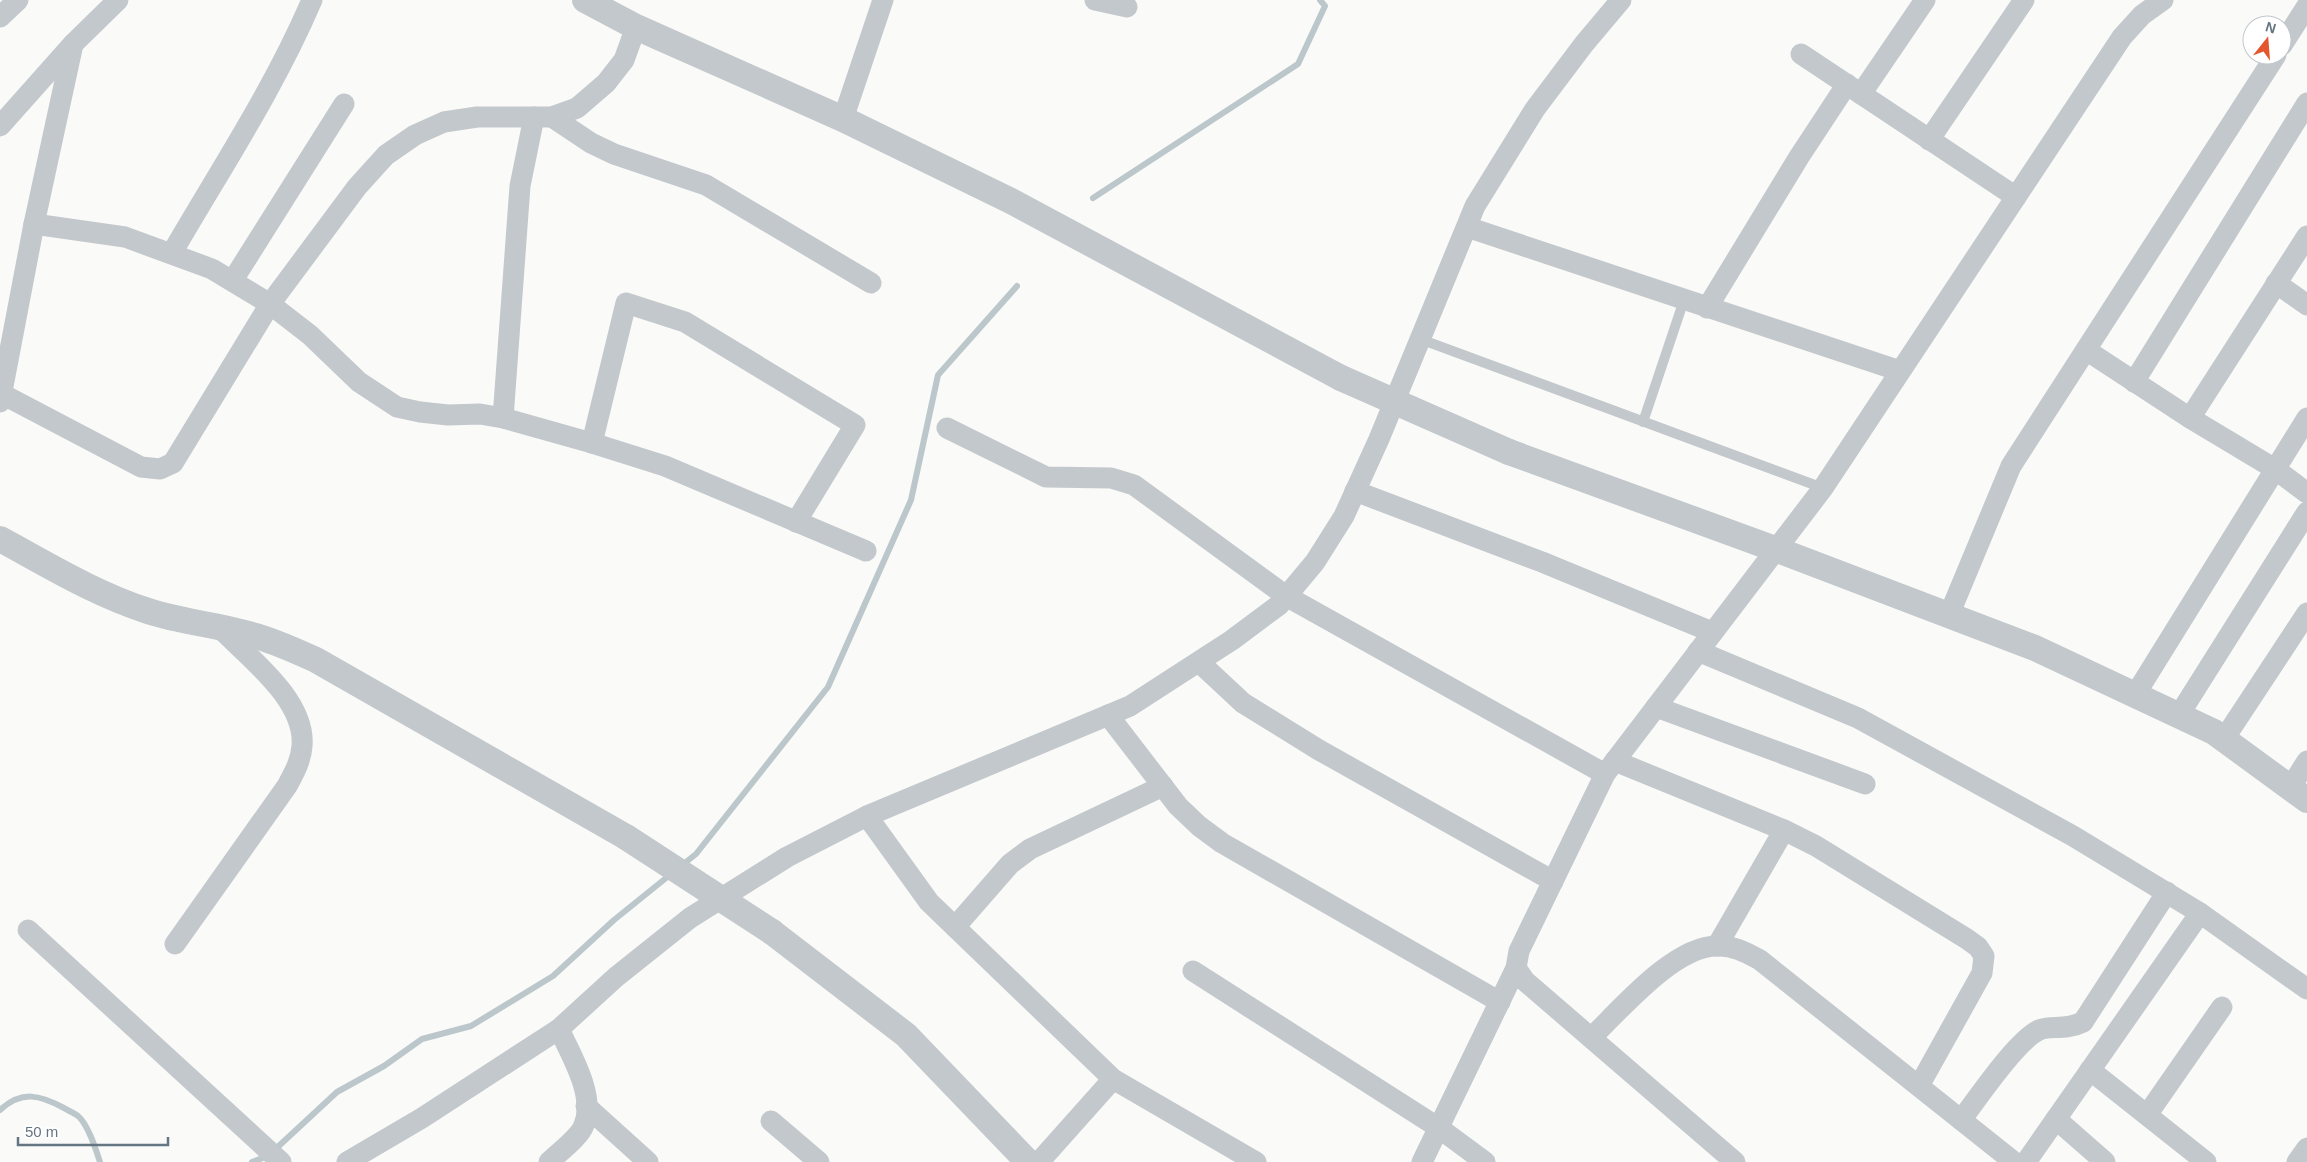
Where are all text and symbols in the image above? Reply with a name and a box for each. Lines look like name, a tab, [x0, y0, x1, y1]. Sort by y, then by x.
north arrow	[2242, 15, 2292, 65]
text: N	[2264, 18, 2278, 37]
scale bar	[18, 1114, 168, 1146]
text: 50 m	[25, 1123, 58, 1140]

